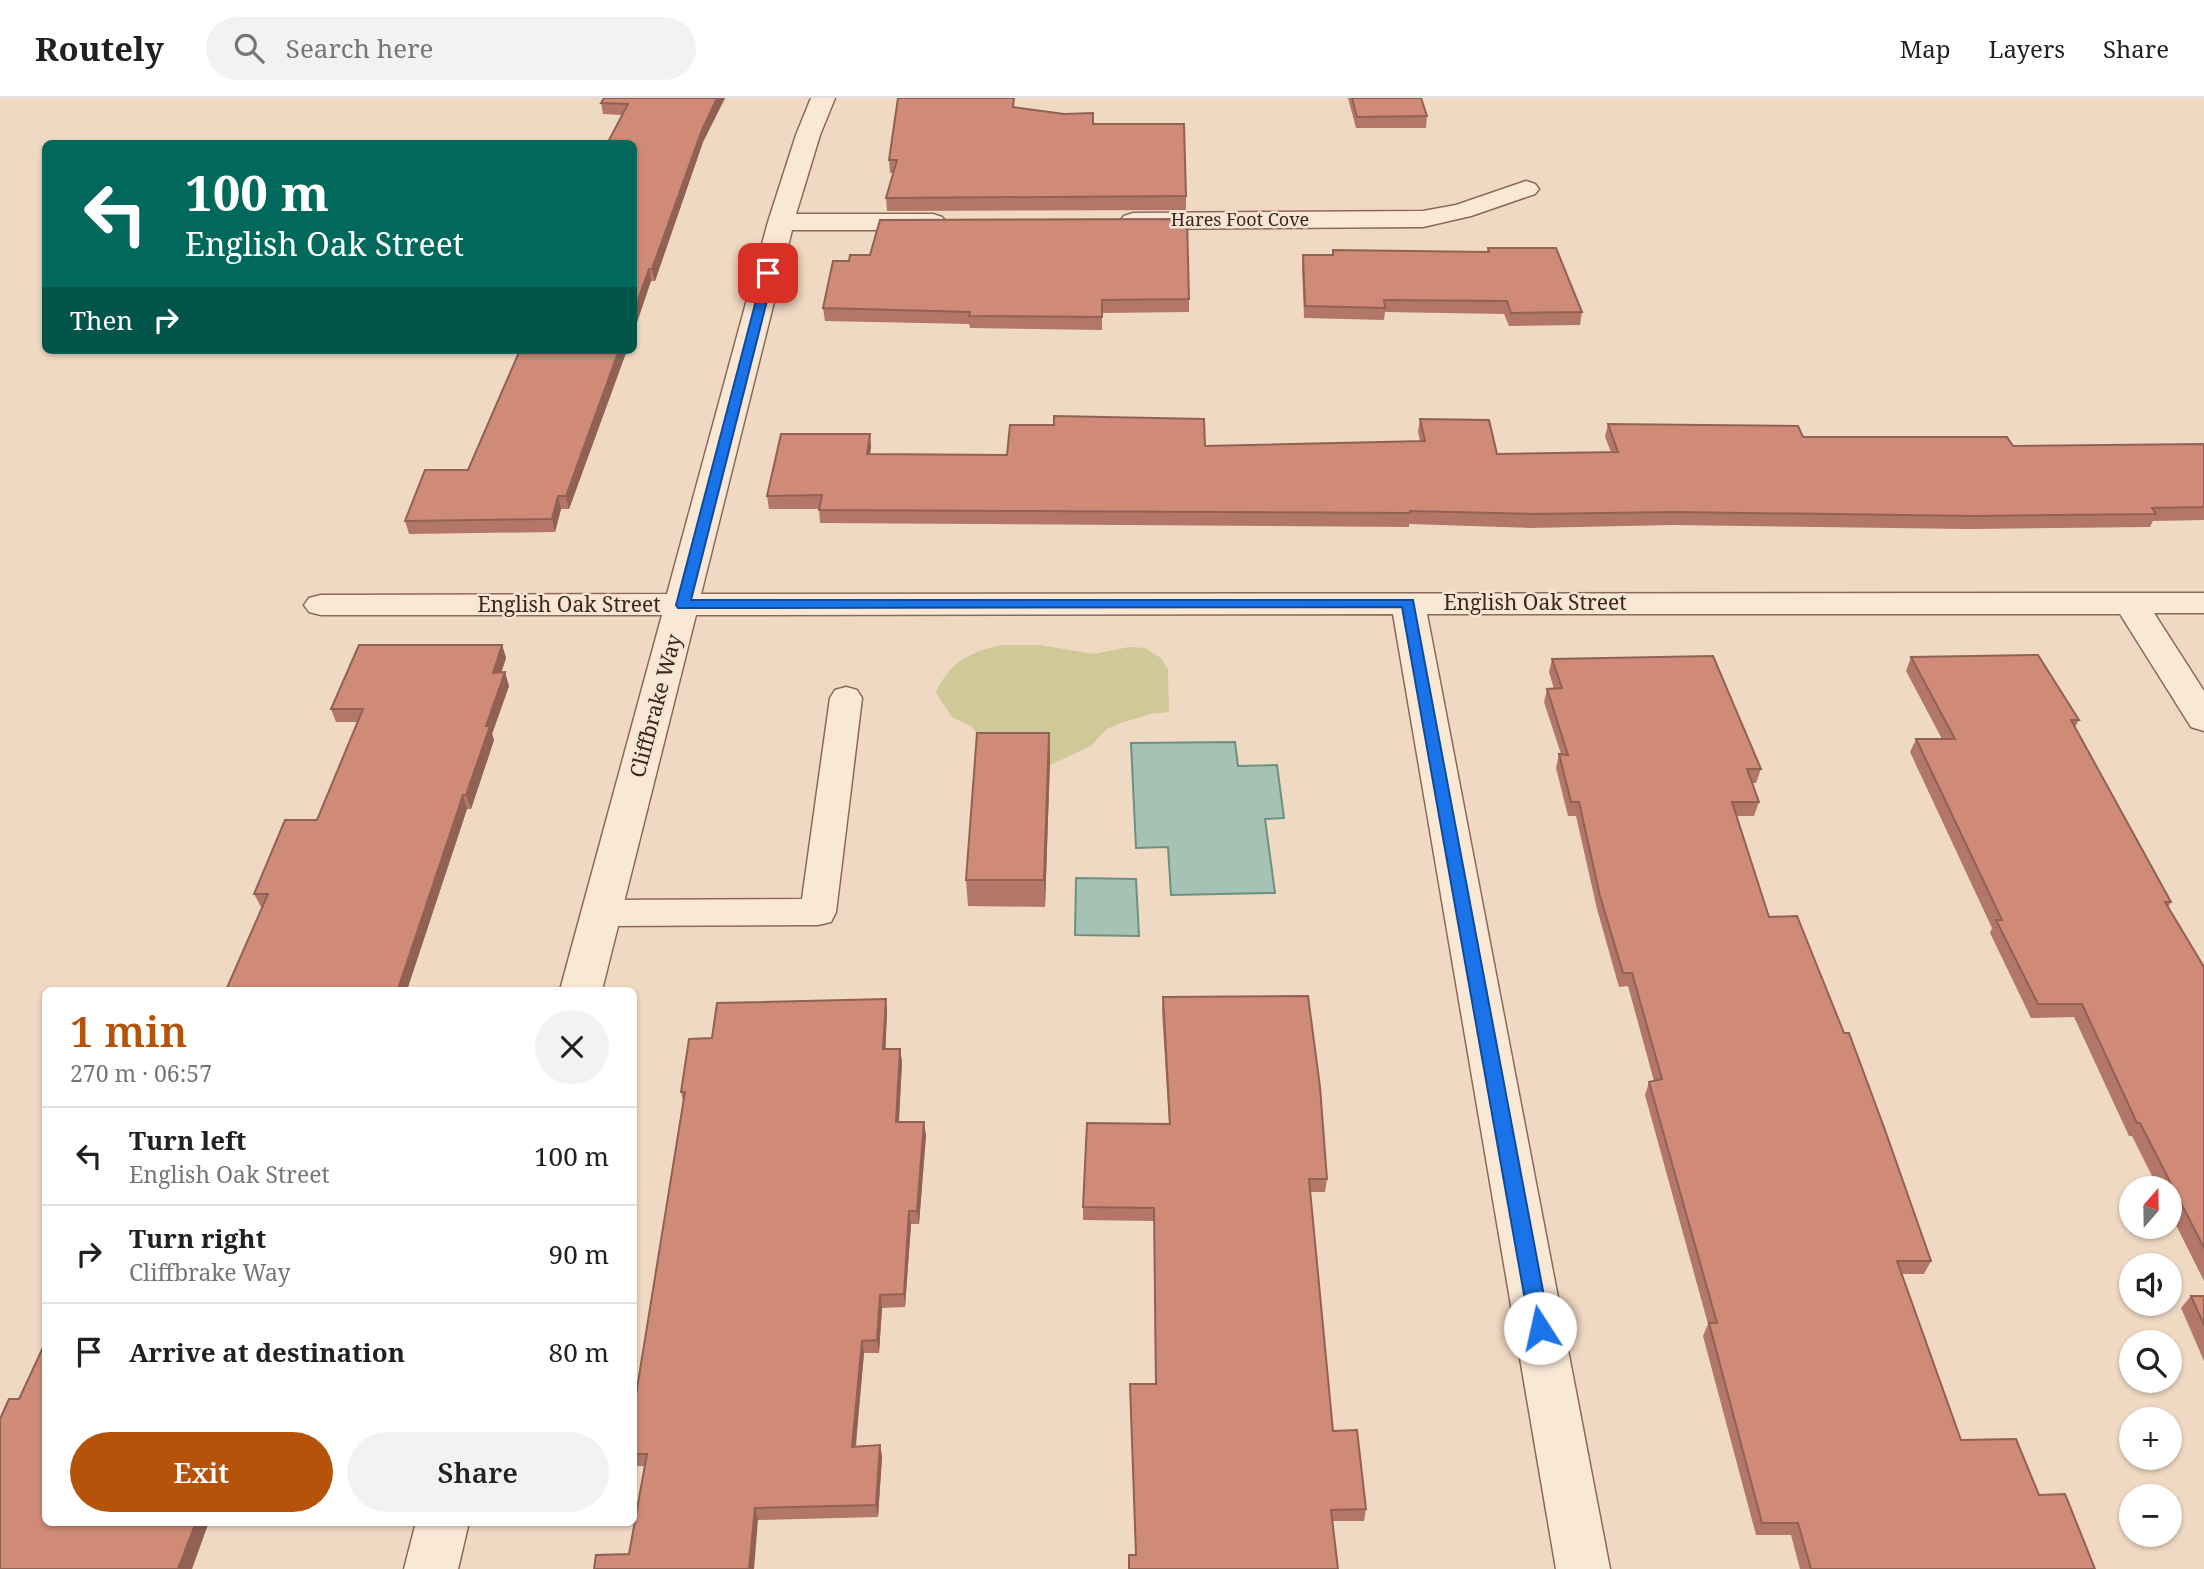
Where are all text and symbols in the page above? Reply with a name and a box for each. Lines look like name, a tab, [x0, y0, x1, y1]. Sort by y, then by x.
search box	[206, 17, 696, 80]
text: Routely	[35, 26, 164, 71]
icon: search	[230, 29, 268, 67]
text: Search here	[286, 30, 433, 66]
text: Map	[1900, 32, 1951, 65]
text: Layers	[1989, 32, 2065, 65]
text: Share	[2103, 32, 2169, 65]
text: 100 m	[185, 159, 329, 225]
icon: left	[70, 168, 161, 259]
street label: Hares Foot Cove	[1171, 207, 1309, 231]
text: English Oak Street	[185, 222, 464, 265]
pin	[738, 243, 798, 303]
icon: arrive	[749, 254, 787, 292]
icon: right	[147, 301, 185, 339]
text: Then	[70, 302, 133, 338]
street label: English Oak Street	[1443, 588, 1627, 616]
street label: English Oak Street	[477, 590, 661, 618]
street label: Cliffbrake Way	[622, 631, 688, 781]
text: 1 min	[70, 1002, 187, 1059]
button: close	[535, 1010, 609, 1084]
text: 270 m · 06:57	[70, 1057, 212, 1089]
text: Turn left	[129, 1122, 246, 1158]
icon: left	[70, 1137, 108, 1175]
text: 100 m	[534, 1138, 609, 1174]
text: English Oak Street	[129, 1158, 330, 1190]
north arrow	[2119, 1176, 2182, 1239]
map controls	[2119, 1176, 2182, 1547]
text: Turn right	[129, 1220, 266, 1256]
icon: right	[70, 1235, 108, 1273]
text: 90 m	[549, 1236, 609, 1272]
button: sound	[2119, 1253, 2182, 1316]
text: Cliffbrake Way	[129, 1256, 291, 1288]
position arrow	[1503, 1291, 1577, 1365]
button: search	[2119, 1330, 2182, 1393]
icon: arrive	[70, 1333, 108, 1371]
text: Arrive at destination	[129, 1334, 405, 1370]
text: 80 m	[549, 1334, 609, 1370]
button: +	[2119, 1407, 2182, 1470]
button: Exit	[70, 1432, 333, 1512]
button: Share	[347, 1432, 609, 1512]
button: −	[2119, 1484, 2182, 1547]

